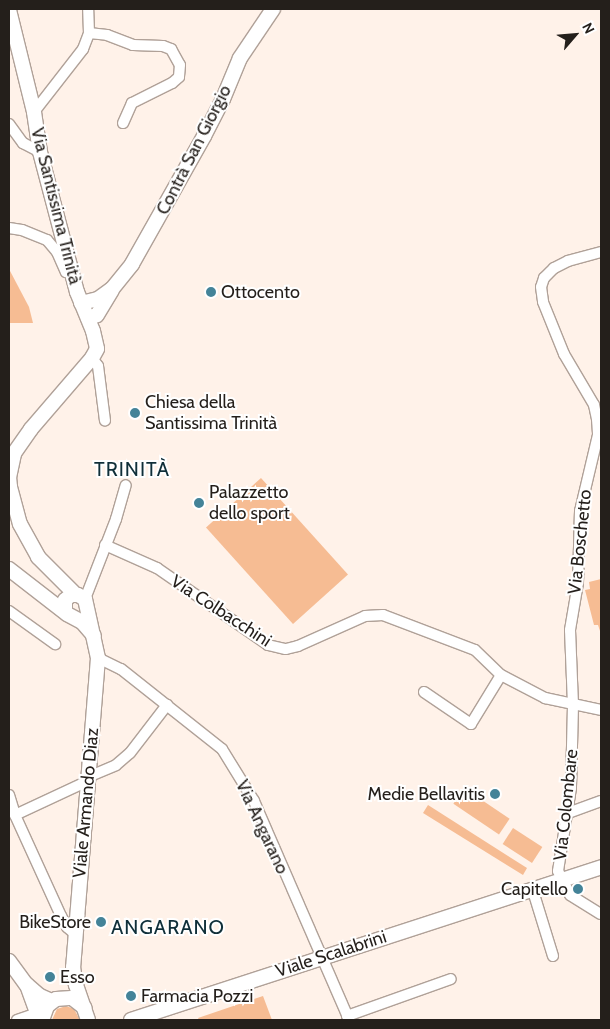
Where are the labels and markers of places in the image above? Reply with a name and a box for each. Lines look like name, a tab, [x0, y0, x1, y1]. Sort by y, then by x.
place label: Ottocento	[221, 281, 300, 303]
marker: Ottocento	[205, 286, 217, 298]
place label: Chiesa della Santissima Trinità	[145, 392, 277, 434]
marker: Chiesa della Santissima Trinità	[129, 407, 141, 419]
place label: Palazzetto dello sport	[209, 482, 290, 524]
marker: Palazzetto dello sport	[193, 497, 205, 509]
place label: Medie Bellavitis	[368, 783, 485, 805]
marker: Medie Bellavitis	[489, 788, 501, 800]
place label: Capitello	[501, 878, 568, 900]
marker: Capitello	[572, 883, 584, 895]
place label: BikeStore	[19, 911, 91, 933]
marker: BikeStore	[95, 916, 107, 928]
place label: Esso	[60, 966, 95, 988]
marker: Esso	[44, 971, 56, 983]
place label: Farmacia Pozzi	[141, 985, 253, 1007]
marker: Farmacia Pozzi	[125, 990, 137, 1002]

